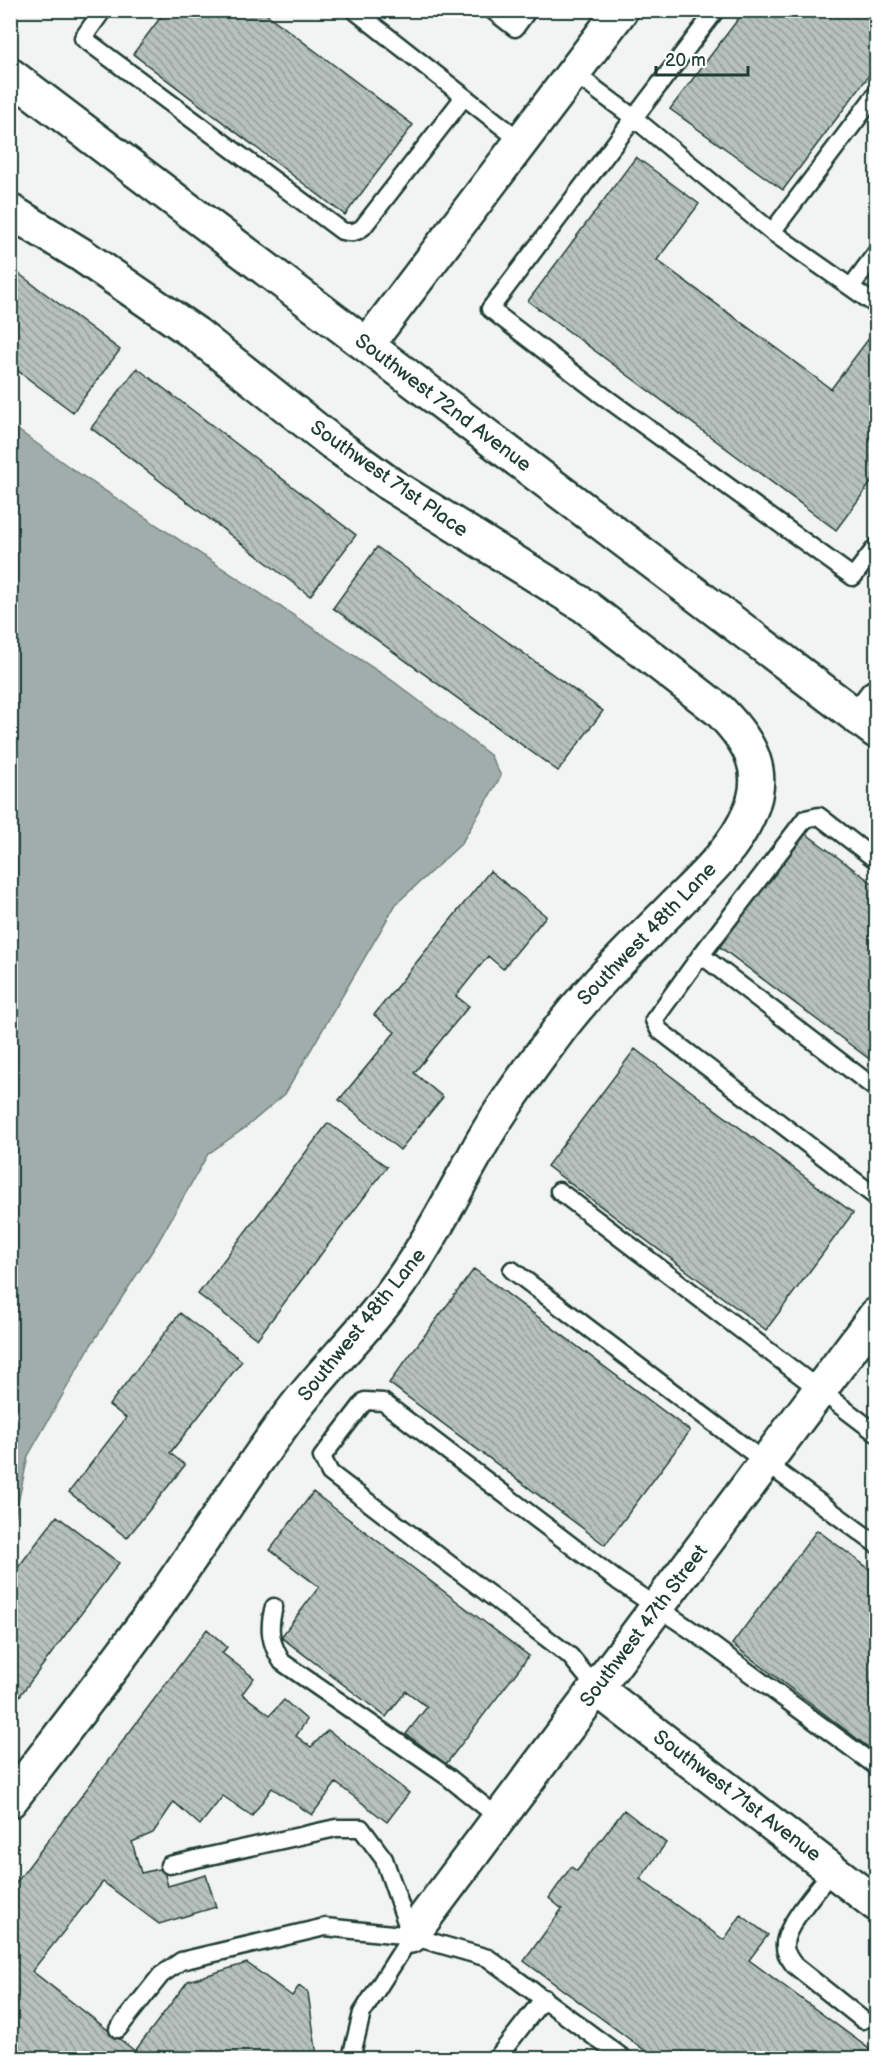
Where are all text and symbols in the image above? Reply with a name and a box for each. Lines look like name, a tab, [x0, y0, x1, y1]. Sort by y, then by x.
scale bar	[656, 39, 748, 77]
text: 20 m	[665, 50, 706, 71]
street label: Southwest 72nd Avenue	[350, 329, 536, 477]
street label: Southwest 71st Place	[305, 415, 473, 543]
street label: Southwest 48th Lane	[572, 857, 722, 1011]
street label: Southwest 48th Lane	[293, 1244, 431, 1406]
street label: Southwest 47th Street	[575, 1540, 713, 1712]
street label: Southwest 71st Avenue	[648, 1725, 826, 1867]

